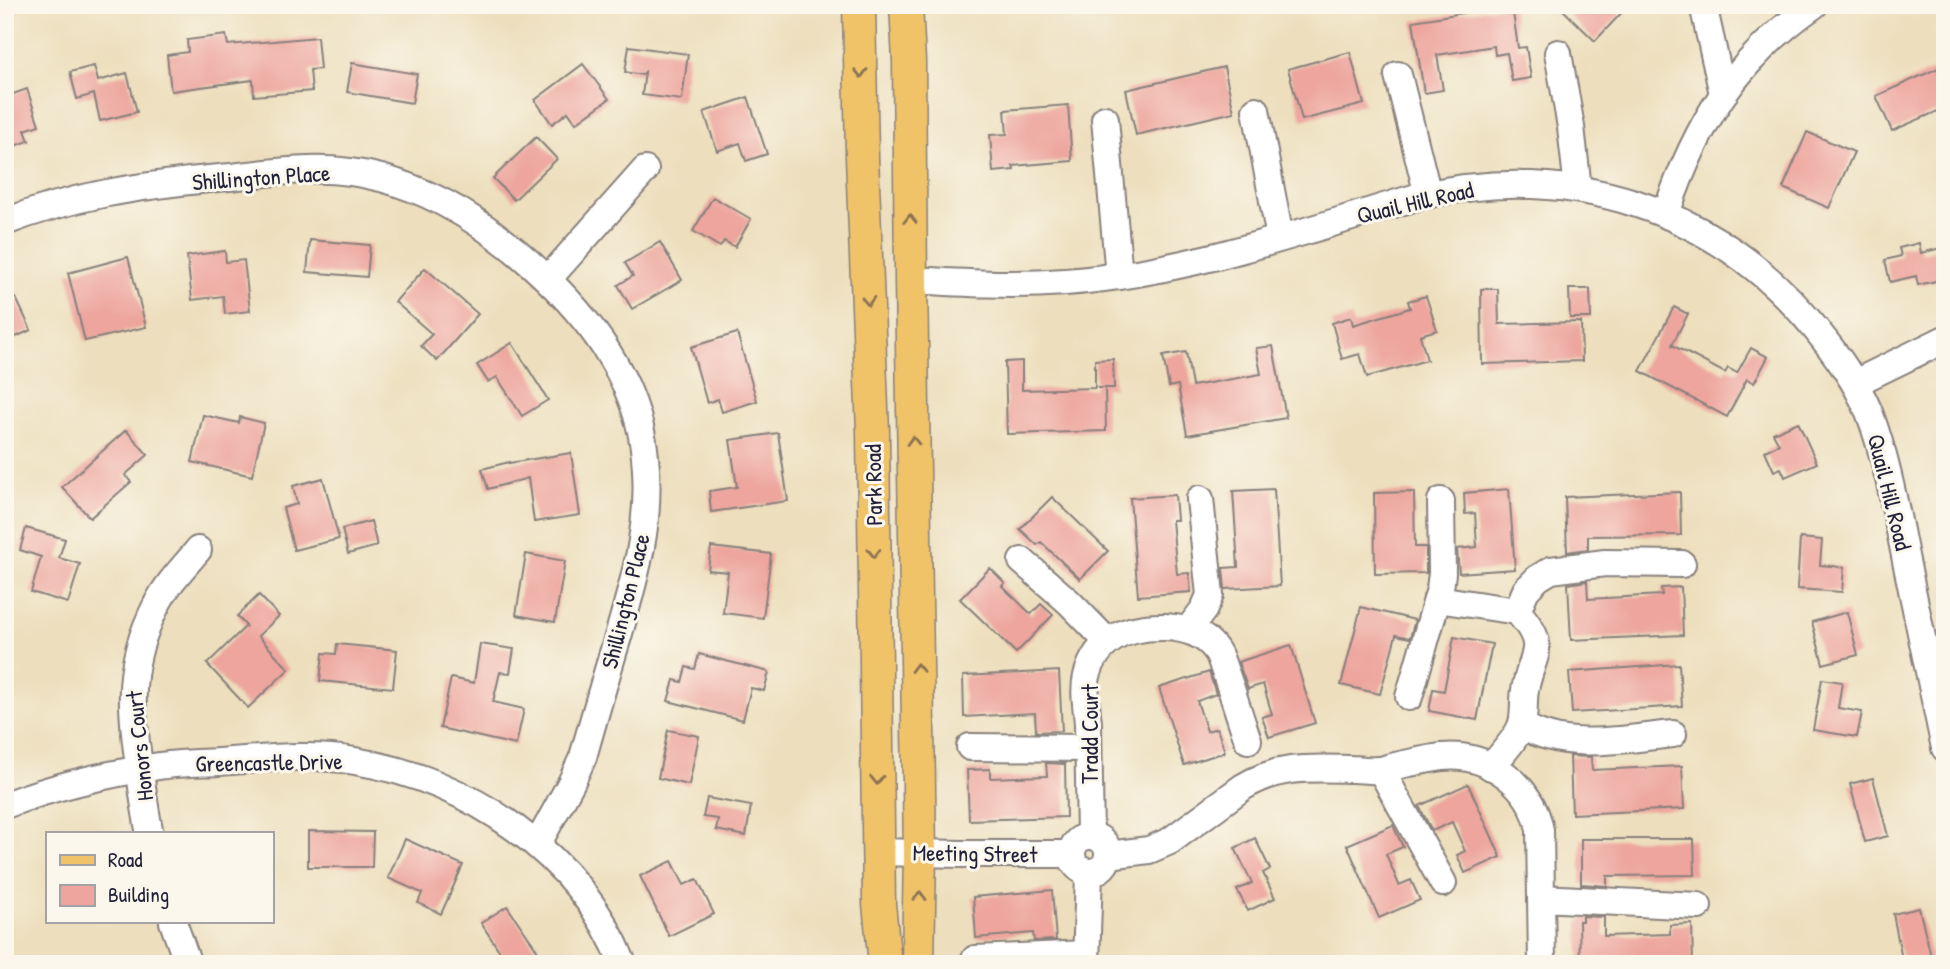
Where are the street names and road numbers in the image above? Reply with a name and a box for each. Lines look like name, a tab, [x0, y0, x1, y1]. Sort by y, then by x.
street label: Shillington Place	[191, 157, 331, 197]
street label: Quail Hill Road	[1354, 174, 1476, 230]
street label: Quail Hill Road	[1861, 431, 1919, 553]
street label: Park Road	[857, 444, 889, 526]
street label: Shillington Place	[593, 530, 657, 672]
street label: Tradd Court	[1074, 683, 1105, 784]
street label: Honors Court	[118, 688, 160, 803]
street label: Greencastle Drive	[195, 745, 343, 779]
street label: Meeting Street	[912, 836, 1039, 870]

